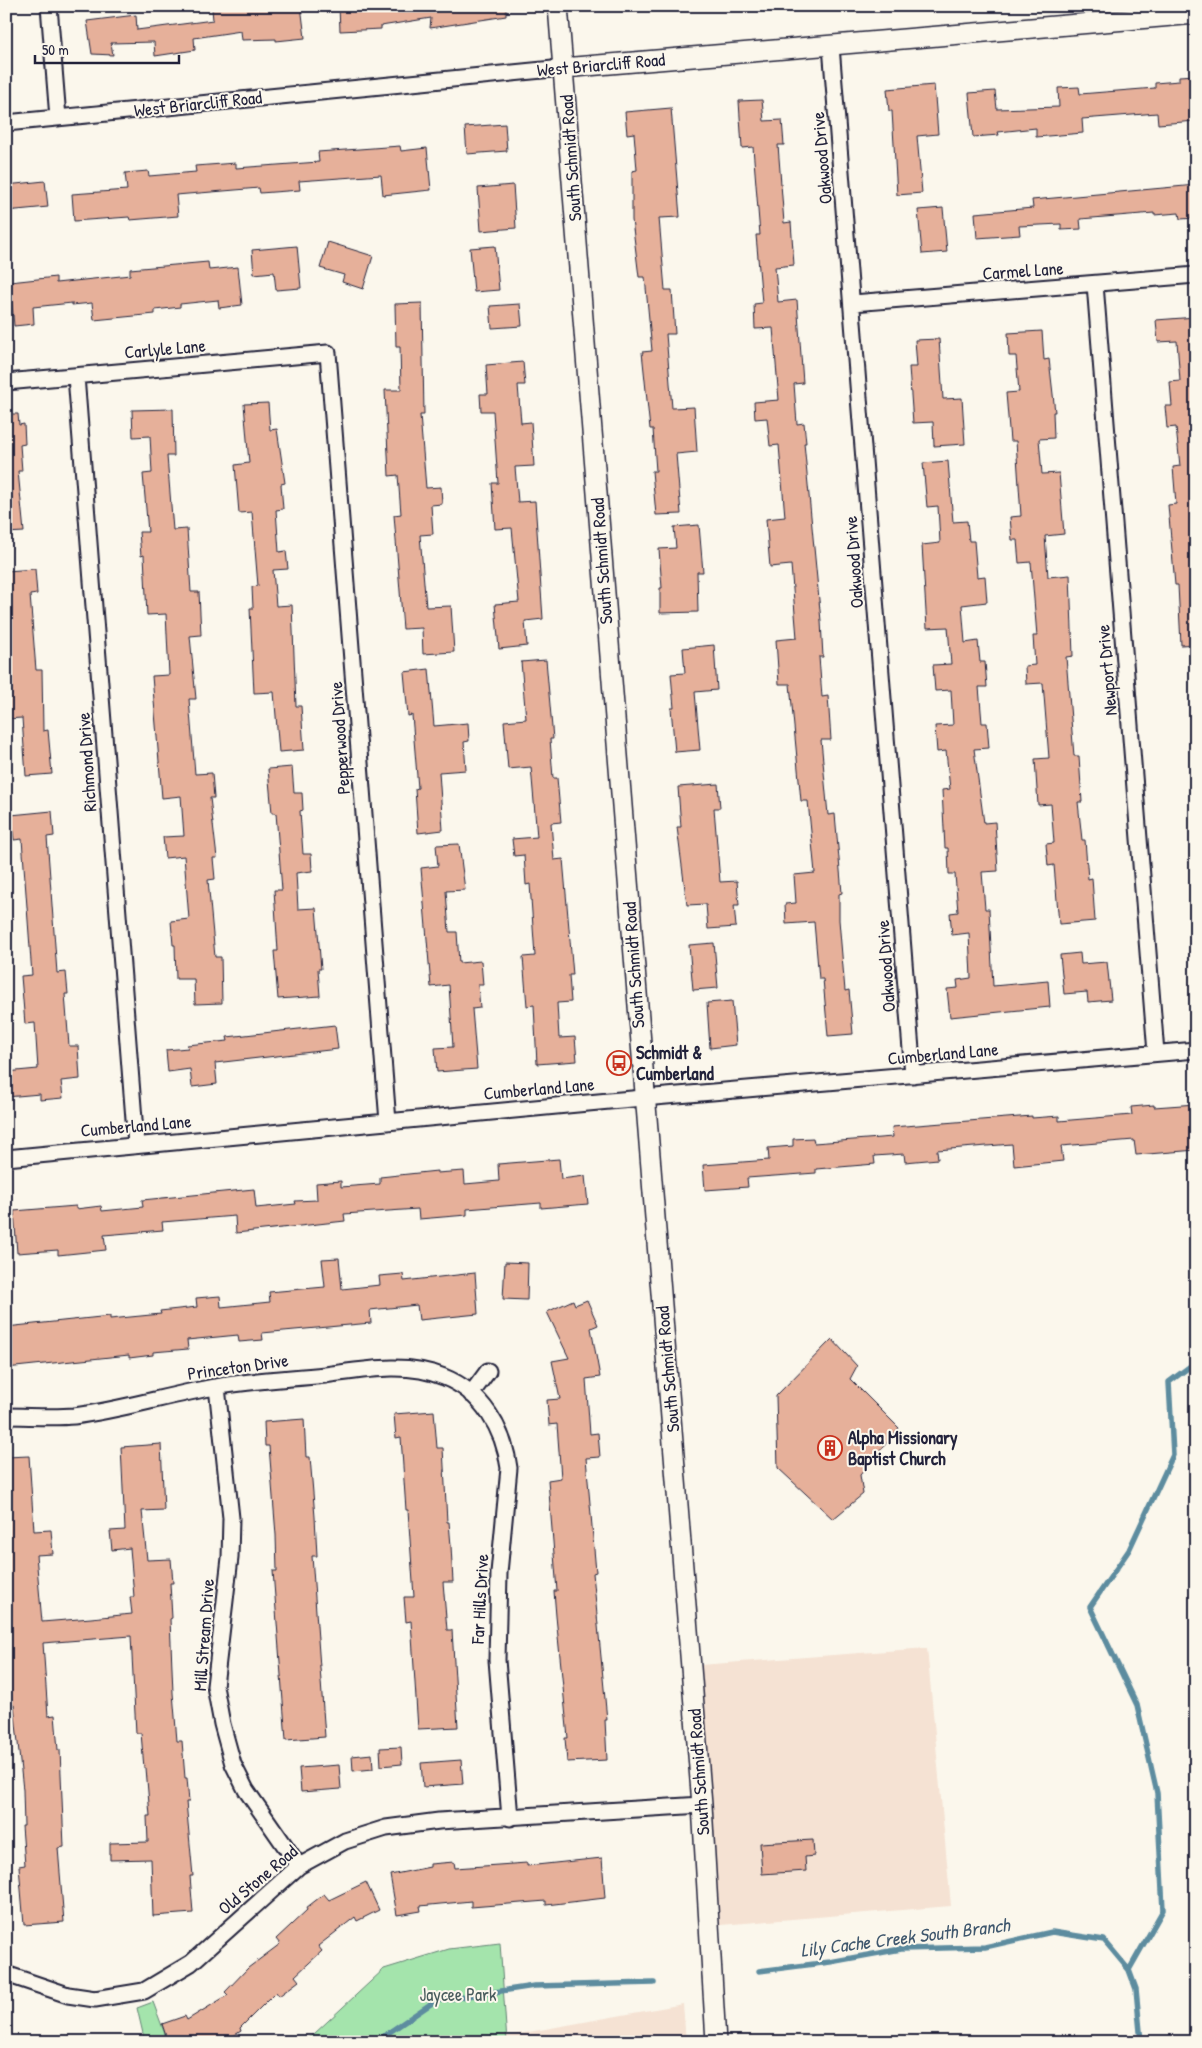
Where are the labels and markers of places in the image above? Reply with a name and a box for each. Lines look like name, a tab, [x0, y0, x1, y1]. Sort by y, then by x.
place label: Schmidt & Cumberland	[636, 1040, 714, 1086]
bus stop icon: Schmidt & Cumberland	[606, 1050, 632, 1076]
place label: Alpha Missionary Baptist Church	[848, 1425, 958, 1472]
building icon: Alpha Missionary Baptist Church	[817, 1435, 843, 1461]

